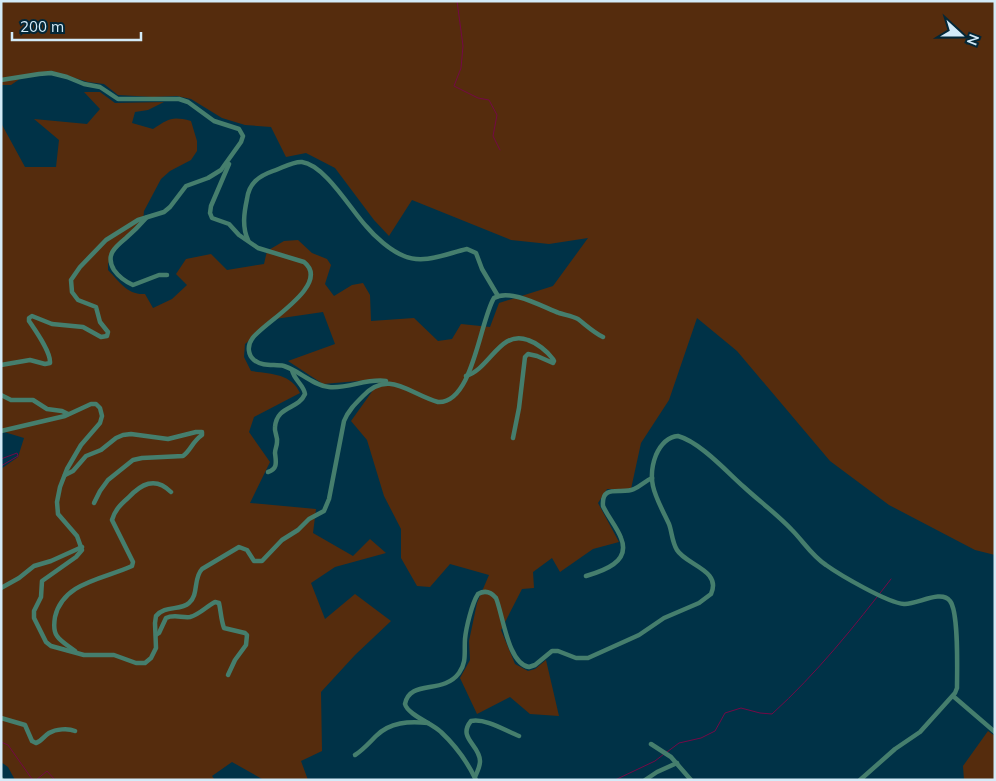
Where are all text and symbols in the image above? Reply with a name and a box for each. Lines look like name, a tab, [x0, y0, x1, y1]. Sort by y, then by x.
scale bar	[12, 10, 141, 42]
north arrow	[936, 10, 986, 60]
text: 200 m	[20, 17, 64, 36]
text: N	[963, 31, 983, 48]

